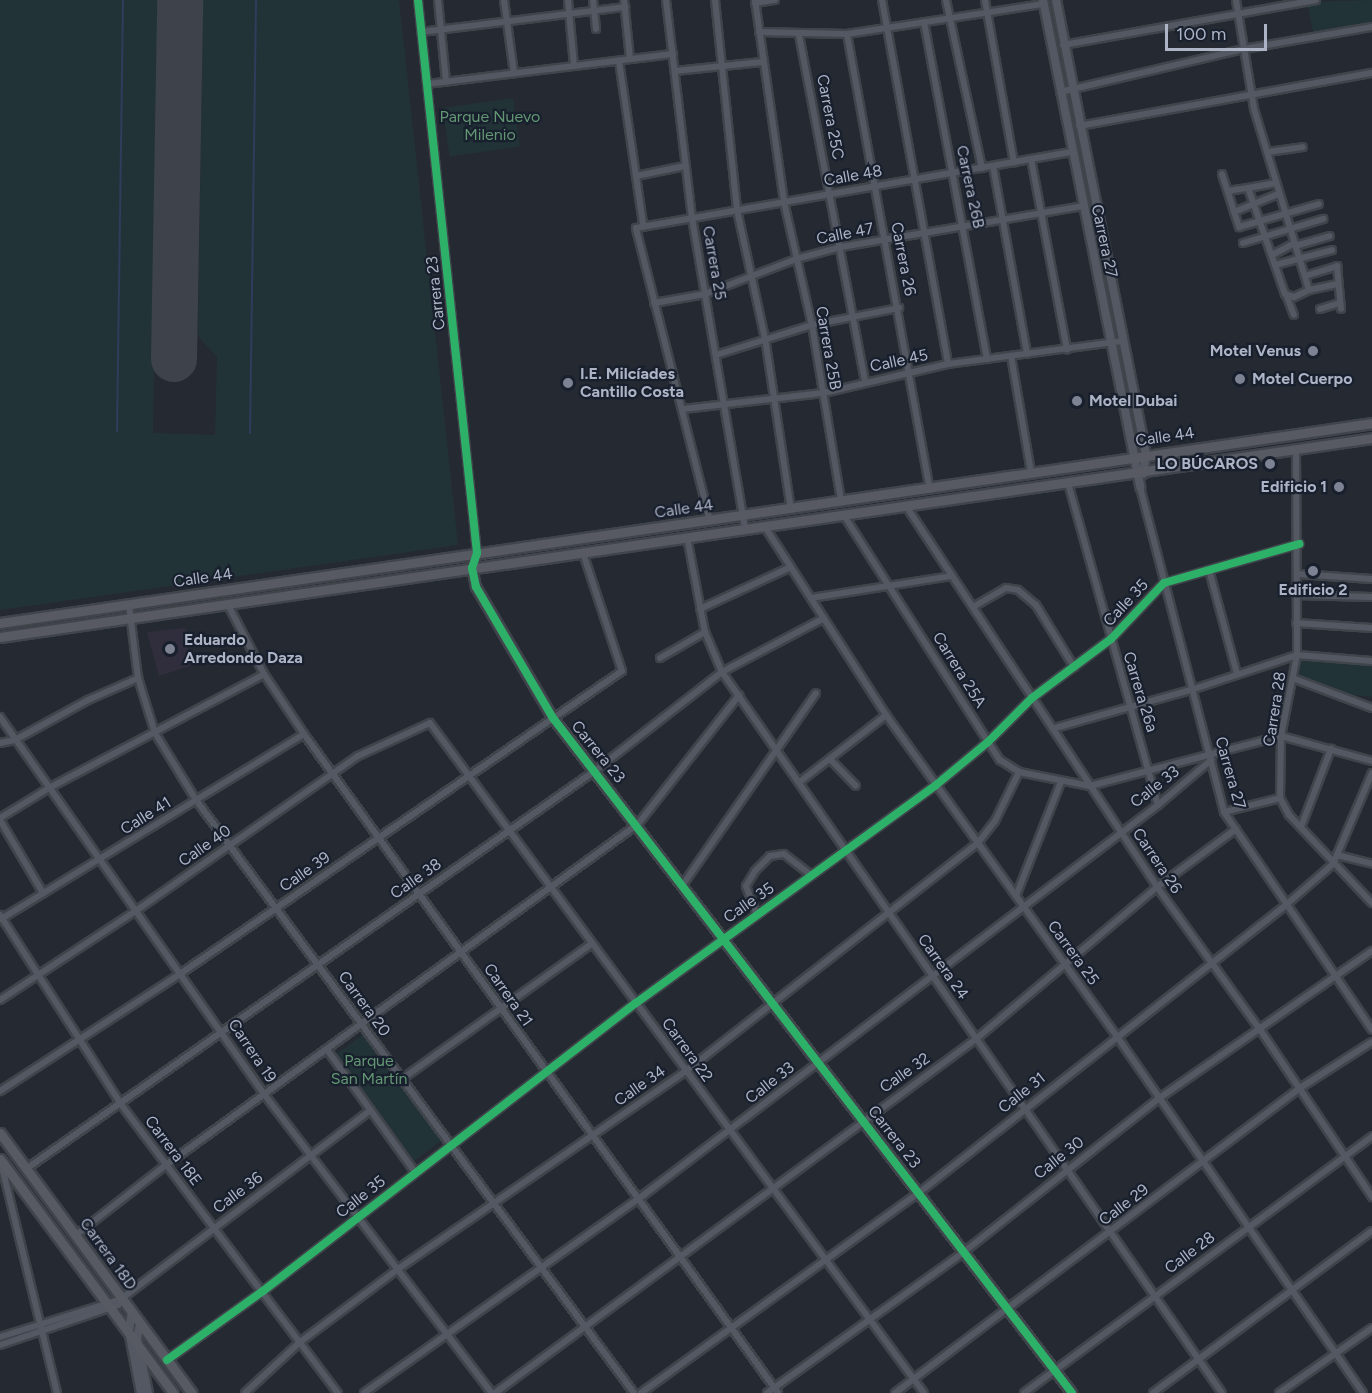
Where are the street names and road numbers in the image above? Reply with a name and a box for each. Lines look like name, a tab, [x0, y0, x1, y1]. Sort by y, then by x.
street label: Carrera 25C	[812, 73, 848, 161]
street label: Carrera 26B	[952, 144, 988, 230]
street label: Calle 48	[822, 161, 884, 191]
street label: Carrera 27	[1087, 203, 1121, 279]
street label: Calle 47	[815, 219, 875, 249]
street label: Carrera 26	[886, 220, 920, 298]
street label: Carrera 25	[698, 224, 730, 302]
street label: Carrera 23	[423, 255, 449, 331]
street label: Carrera 25B	[811, 305, 845, 391]
street label: Calle 45	[868, 346, 930, 376]
street label: Calle 44	[1134, 423, 1196, 451]
street label: Calle 44	[653, 495, 715, 523]
street label: Calle 44	[172, 564, 234, 592]
street label: Calle 35	[1099, 575, 1153, 631]
street label: Carrera 25A	[928, 629, 990, 711]
street label: Carrera 26a	[1119, 650, 1161, 734]
street label: Carrera 28	[1260, 670, 1290, 748]
street label: Carrera 23	[567, 717, 629, 787]
street label: Carrera 27	[1211, 735, 1249, 811]
street label: Calle 33	[1127, 762, 1183, 812]
street label: Calle 41	[117, 793, 175, 839]
street label: Calle 40	[175, 821, 235, 871]
street label: Carrera 26	[1128, 825, 1186, 897]
street label: Calle 39	[276, 848, 334, 896]
street label: Calle 38	[387, 855, 445, 903]
street label: Calle 35	[720, 879, 778, 927]
street label: Carrera 25	[1043, 917, 1103, 989]
street label: Carrera 24	[913, 931, 973, 1003]
street label: Carrera 21	[479, 960, 537, 1030]
street label: Carrera 20	[334, 968, 394, 1040]
street label: Carrera 22	[657, 1014, 717, 1086]
street label: Carrera 19	[224, 1016, 280, 1086]
street label: Calle 32	[876, 1049, 934, 1097]
street label: Calle 33	[742, 1058, 798, 1108]
street label: Calle 34	[611, 1061, 669, 1111]
street label: Calle 31	[995, 1069, 1049, 1117]
street label: Carrera 23	[864, 1102, 924, 1172]
street label: Carrera 18E	[140, 1112, 206, 1190]
street label: Calle 30	[1030, 1132, 1088, 1184]
street label: Calle 36	[209, 1168, 267, 1218]
street label: Calle 35	[333, 1172, 389, 1222]
street label: Calle 29	[1095, 1180, 1153, 1230]
street label: Carrera 18D	[75, 1214, 141, 1294]
street label: Calle 28	[1161, 1228, 1219, 1278]

